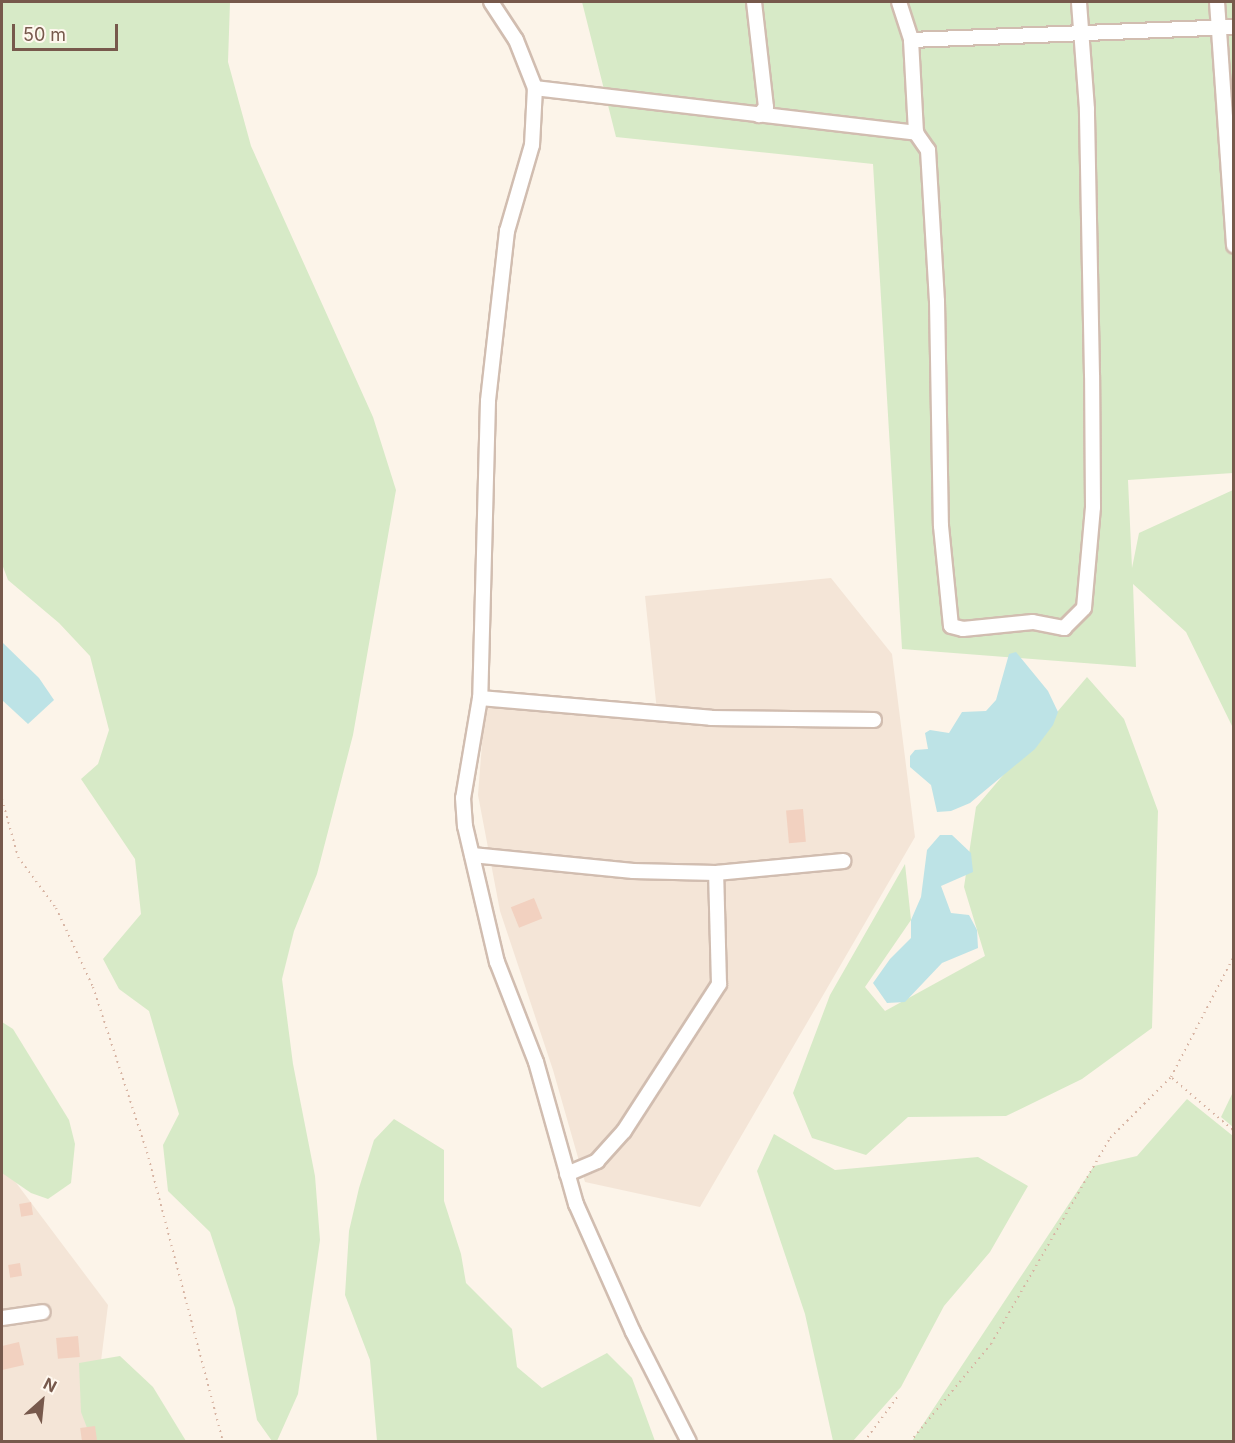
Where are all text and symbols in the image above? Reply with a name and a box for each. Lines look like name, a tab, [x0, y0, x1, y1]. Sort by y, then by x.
scale bar	[15, 12, 122, 50]
text: 50 m	[23, 24, 66, 45]
north arrow	[12, 1371, 72, 1431]
text: N	[40, 1373, 60, 1397]

